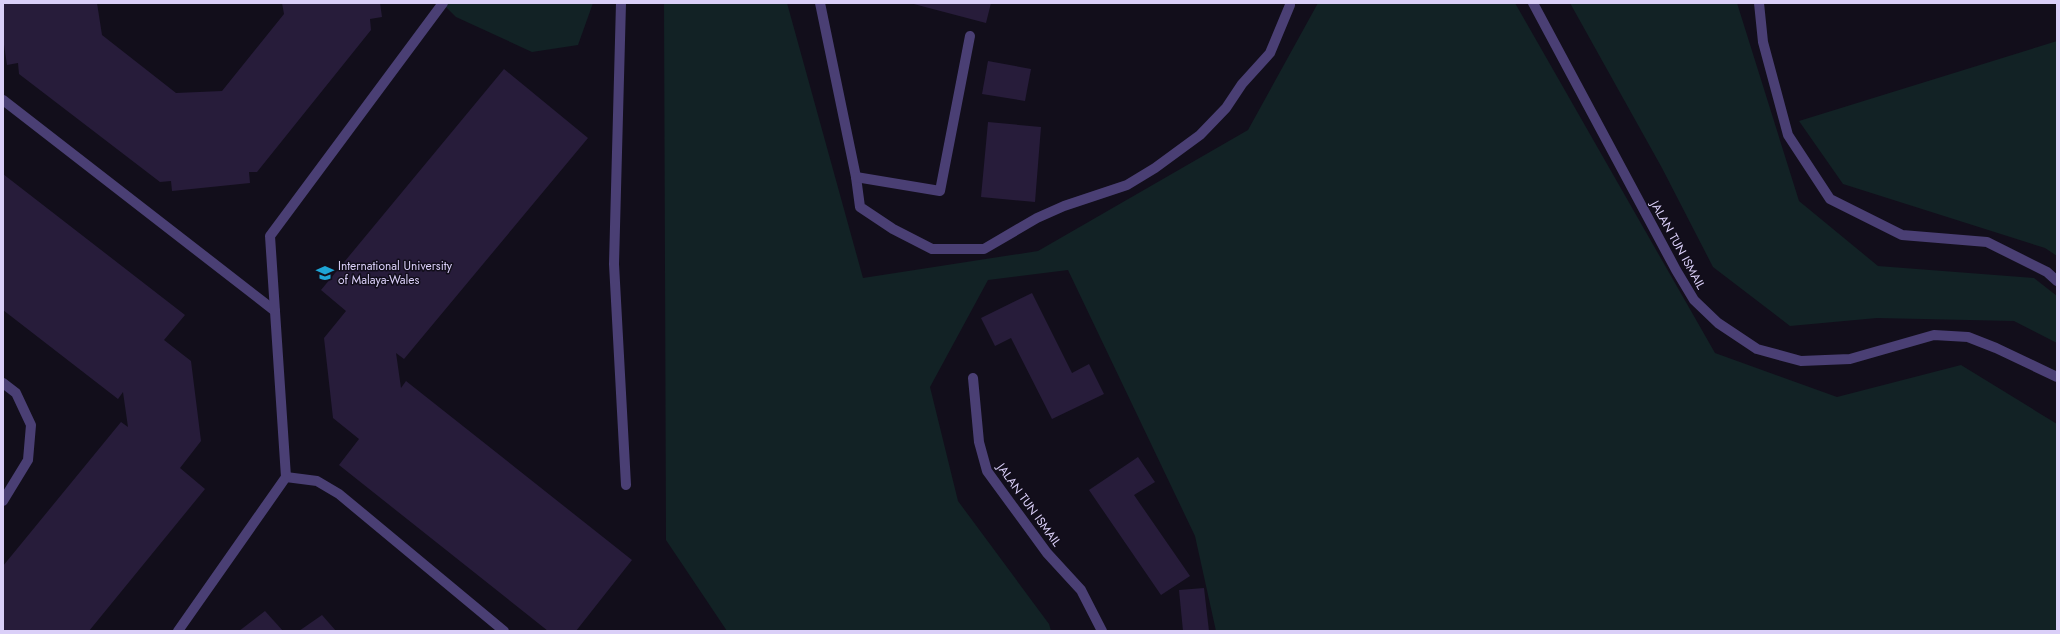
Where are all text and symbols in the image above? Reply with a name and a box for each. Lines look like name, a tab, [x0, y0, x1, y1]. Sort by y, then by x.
street label: JALAN TUN ISMAIL	[1645, 196, 1710, 293]
place label: International University of Malaya-Wales	[338, 257, 453, 289]
school or university icon: International University of Malaya-Wales	[315, 263, 335, 283]
street label: JALAN TUN ISMAIL	[991, 458, 1066, 551]

